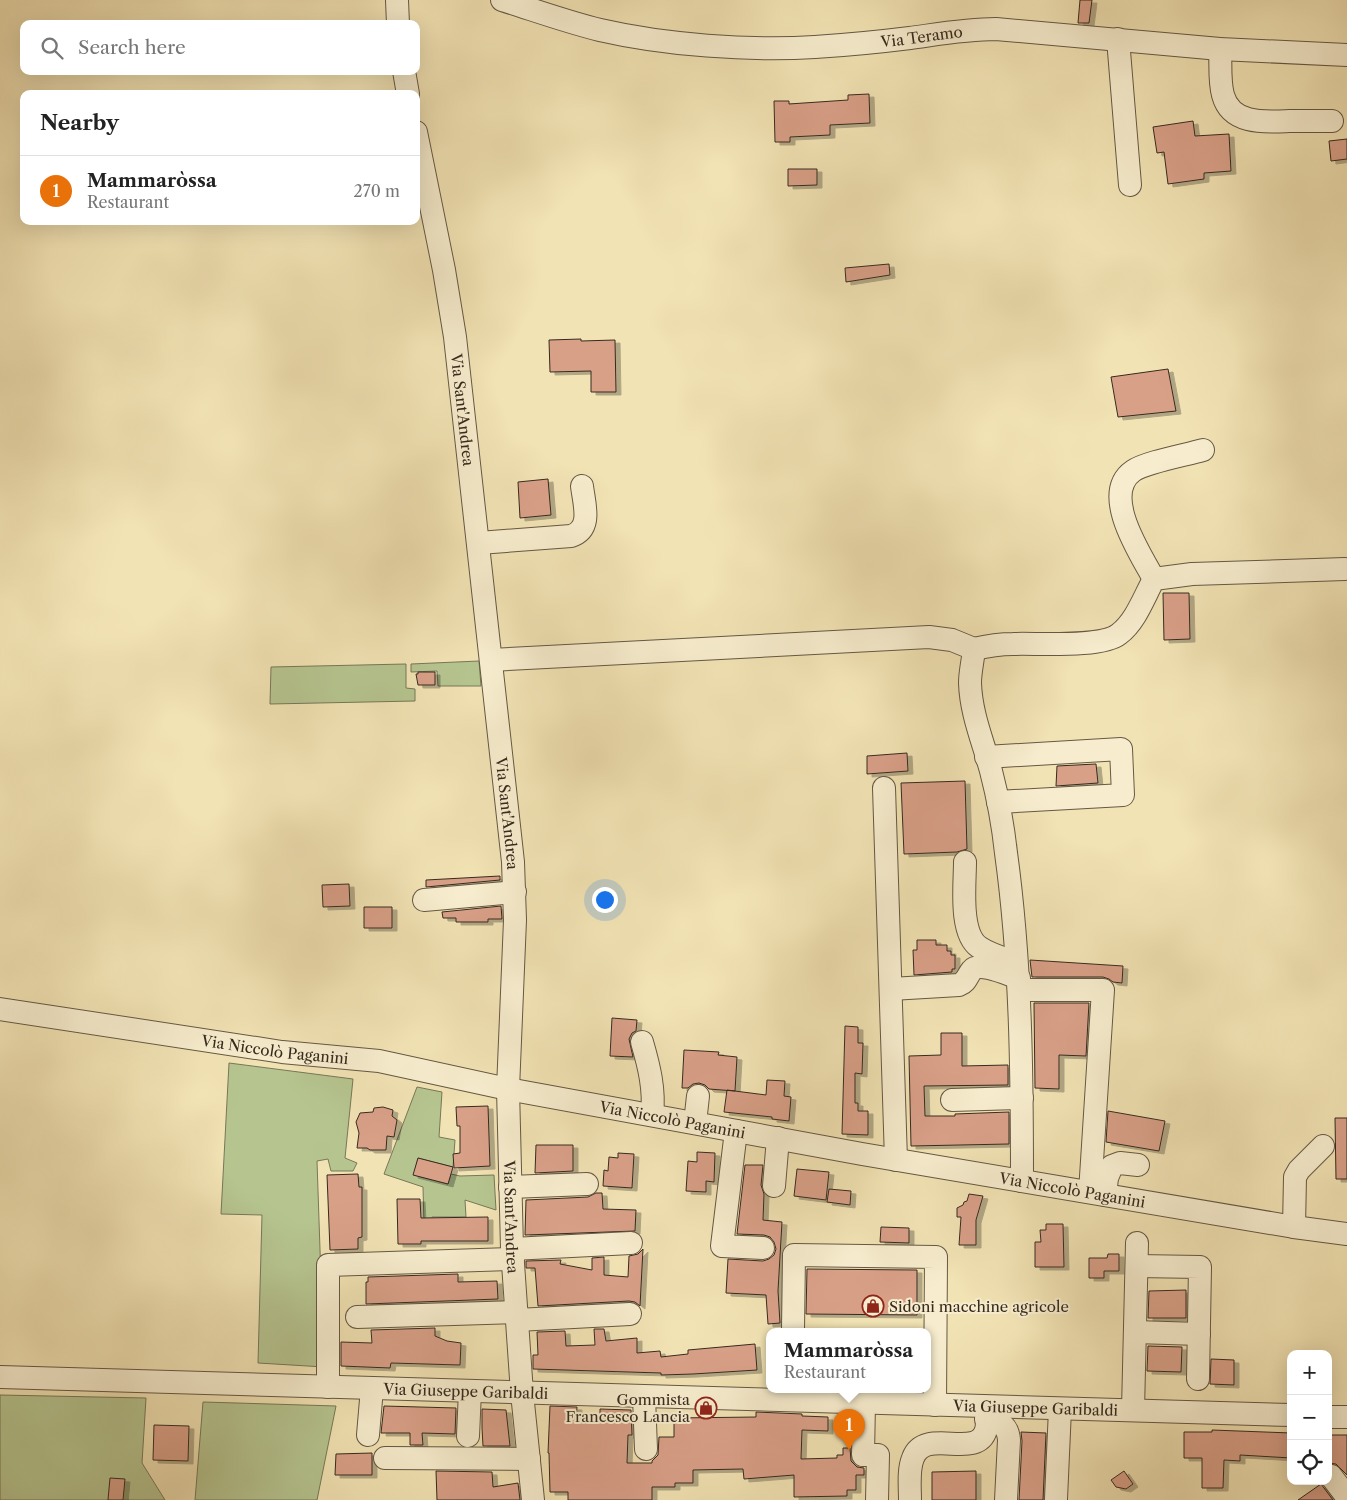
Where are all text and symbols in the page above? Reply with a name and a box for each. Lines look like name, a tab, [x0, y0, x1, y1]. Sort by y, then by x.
search box	[20, 20, 420, 75]
street label: Via Teramo	[879, 21, 963, 51]
icon: search	[38, 34, 66, 62]
text: Search here	[78, 36, 186, 59]
text: Nearby	[40, 110, 119, 135]
text: Mammaròssa	[87, 169, 217, 192]
text: 1	[52, 181, 60, 201]
text: 270 m	[354, 181, 400, 201]
text: Restaurant	[87, 192, 169, 212]
street label: Via Sant'Andrea	[447, 352, 479, 467]
street label: Via Sant'Andrea	[492, 755, 523, 870]
your location	[592, 887, 618, 913]
street label: Via Niccolò Paganini	[199, 1030, 350, 1068]
street label: Via Niccolò Paganini	[597, 1096, 747, 1142]
street label: Via Sant'Andrea	[500, 1159, 523, 1274]
street label: Via Niccolò Paganini	[997, 1168, 1147, 1211]
shop icon: Sidoni macchine agricole	[861, 1294, 885, 1318]
place label: Sidoni macchine agricole	[889, 1297, 1069, 1316]
popup	[766, 1328, 931, 1393]
text: Mammaròssa	[784, 1339, 913, 1362]
map controls	[1287, 1350, 1332, 1485]
button: +	[1287, 1350, 1332, 1395]
text: Restaurant	[784, 1362, 866, 1382]
street label: Via Giuseppe Garibaldi	[382, 1379, 549, 1403]
place label: Gommista Francesco Lancia	[565, 1390, 690, 1426]
button: −	[1287, 1395, 1332, 1440]
shop icon: Gommista Francesco Lancia	[694, 1396, 718, 1420]
street label: Via Giuseppe Garibaldi	[952, 1396, 1119, 1419]
pin: 1	[833, 1409, 865, 1450]
button: locate	[1287, 1440, 1332, 1485]

